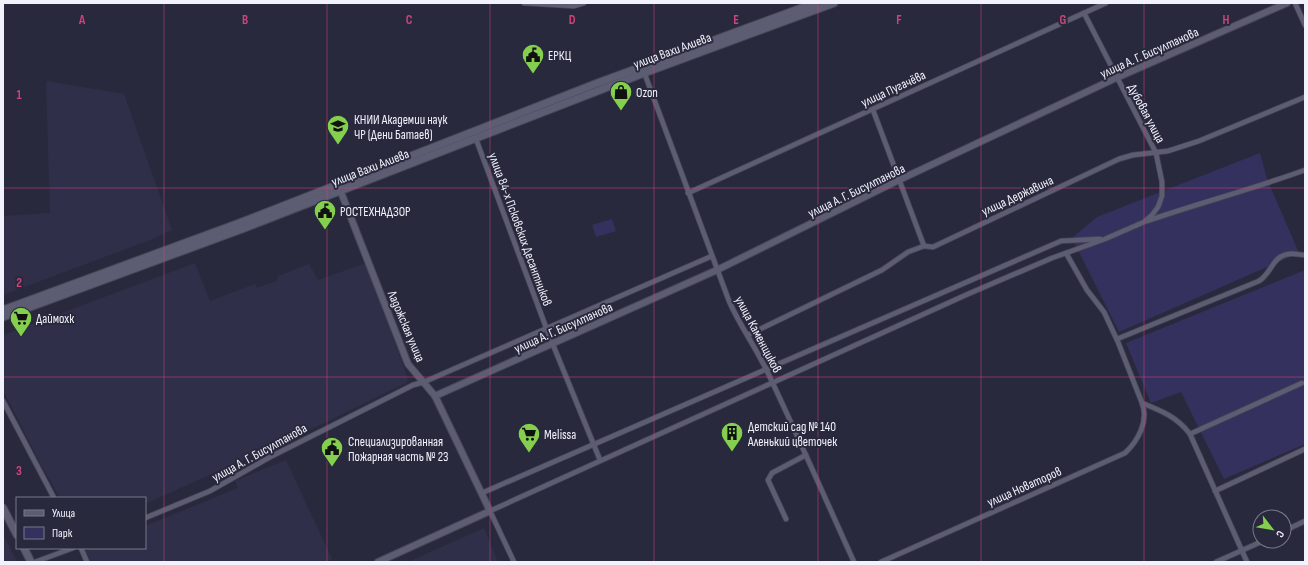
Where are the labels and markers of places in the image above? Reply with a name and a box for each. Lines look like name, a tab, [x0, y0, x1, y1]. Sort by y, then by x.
public building icon: ЕРКЦ	[520, 42, 546, 75]
place label: ЕРКЦ	[548, 48, 572, 64]
shop icon: Ozon	[608, 79, 634, 112]
place label: Ozon	[636, 85, 658, 101]
place label: КНИИ Академии наук ЧР (Дени Батаев)	[354, 112, 448, 143]
school or university icon: КНИИ Академии наук ЧР (Дени Батаев)	[325, 113, 351, 146]
public building icon: РОСТЕХНАДЗОР	[312, 198, 338, 231]
place label: РОСТЕХНАДЗОР	[340, 204, 411, 220]
supermarket icon: Даймохк	[8, 305, 34, 338]
place label: Даймохк	[36, 311, 74, 327]
place label: Детский сад № 140 Аленький цветочек	[747, 419, 837, 450]
building icon: Детский сад № 140 Аленький цветочек	[719, 420, 745, 453]
supermarket icon: Melissa	[516, 421, 542, 454]
place label: Melissa	[544, 427, 576, 443]
place label: Специализированная Пожарная часть № 23	[348, 434, 449, 465]
public building icon: Специализированная Пожарная часть № 23	[319, 435, 345, 468]

